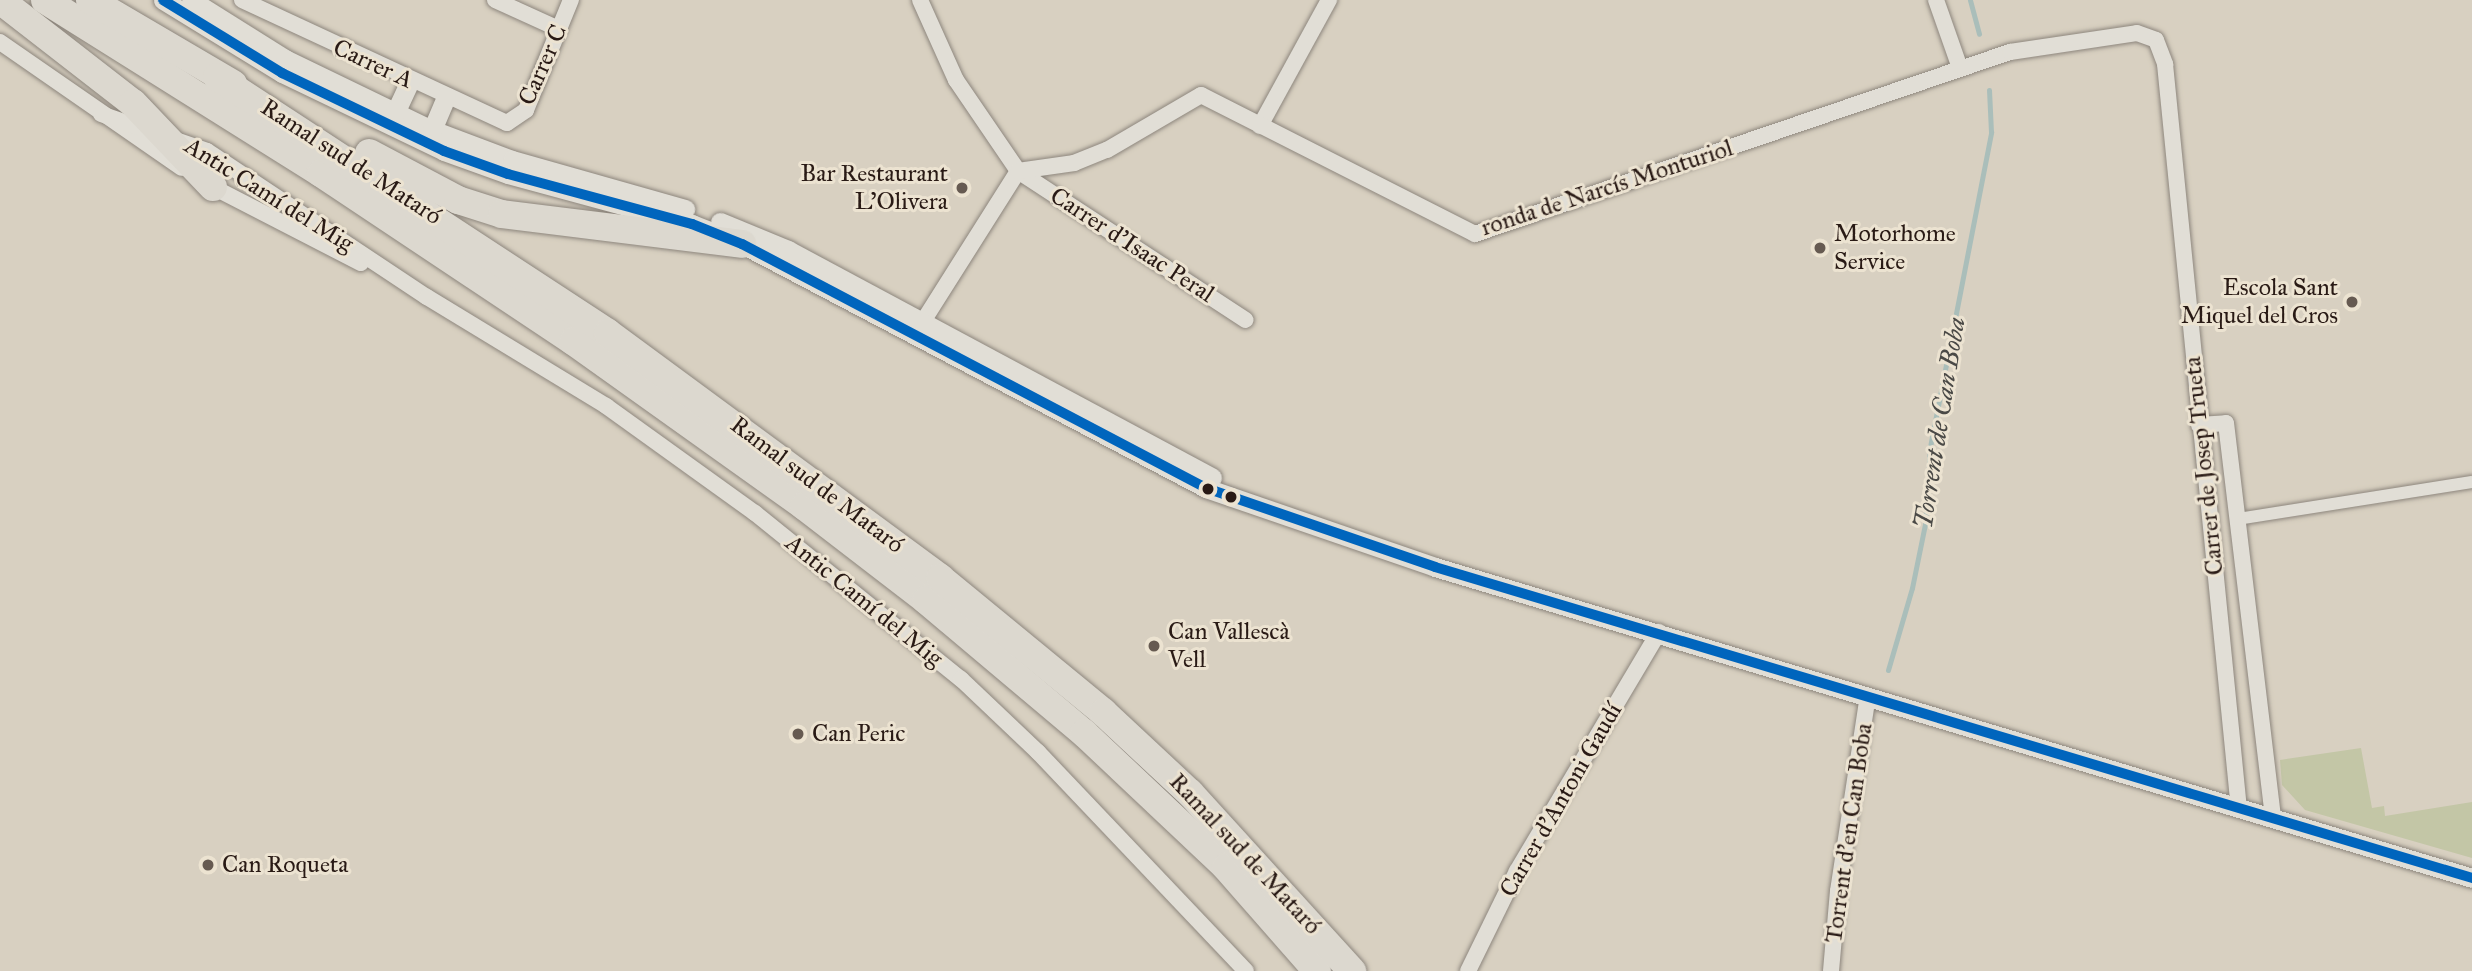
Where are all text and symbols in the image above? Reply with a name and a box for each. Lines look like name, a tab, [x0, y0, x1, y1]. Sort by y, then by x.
street label: Carrer C	[513, 20, 573, 110]
street label: Carrer A	[329, 33, 417, 95]
street label: Ramal sud de Mataró	[255, 93, 447, 231]
street label: Antic Camí del Mig	[179, 131, 359, 259]
street label: ronda de Narcís Monturiol	[1477, 134, 1737, 242]
place label: Bar Restaurant L'Olivera	[800, 160, 948, 216]
marker: Bar Restaurant L'Olivera	[954, 180, 970, 196]
street label: Carrer d'Isaac Peral	[1045, 181, 1219, 309]
place label: Motorhome Service	[1834, 220, 1956, 276]
marker: Motorhome Service	[1812, 240, 1828, 256]
place label: Escola Sant Miquel del Cros	[2181, 274, 2338, 330]
marker: Escola Sant Miquel del Cros	[2344, 294, 2360, 310]
water label: Torrent de Can Boba	[1908, 315, 1972, 531]
street label: Carrer de Josep Trueta	[2178, 355, 2230, 577]
street label: Ramal sud de Mataró	[725, 410, 909, 560]
unlabelled marker	[1201, 482, 1215, 496]
unlabelled marker	[1224, 490, 1238, 504]
street label: Antic Camí del Mig	[780, 529, 948, 673]
place label: Can Vallescà Vell	[1168, 618, 1290, 674]
marker: Can Vallescà Vell	[1146, 638, 1162, 654]
street label: Carrer d'Antoni Gaudí	[1494, 698, 1628, 902]
place label: Can Peric	[812, 720, 905, 748]
street label: Torrent d'en Can Boba	[1819, 721, 1879, 945]
marker: Can Peric	[790, 726, 806, 742]
street label: Ramal sud de Mataró	[1163, 768, 1327, 940]
place label: Can Roqueta	[222, 851, 349, 879]
marker: Can Roqueta	[200, 857, 216, 873]

